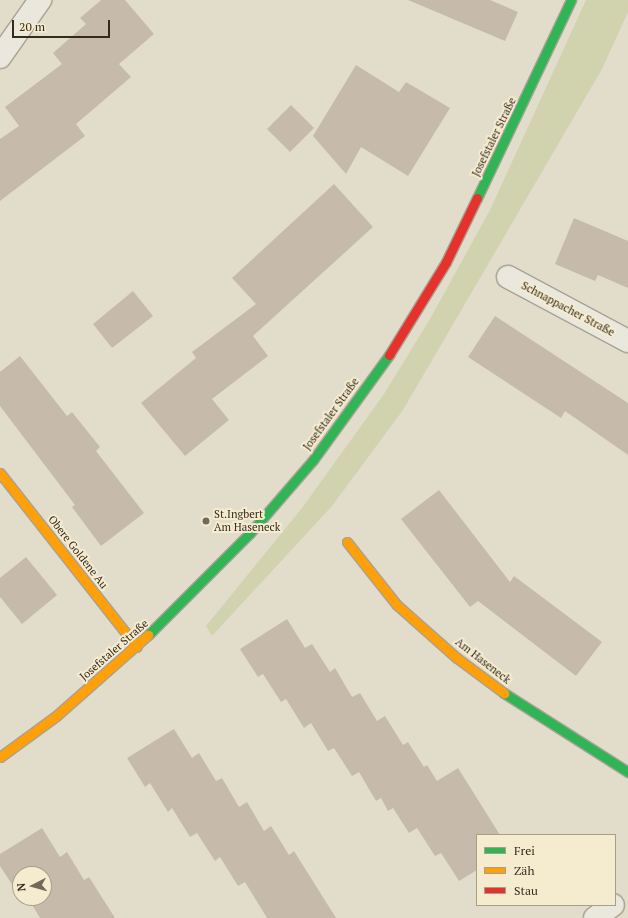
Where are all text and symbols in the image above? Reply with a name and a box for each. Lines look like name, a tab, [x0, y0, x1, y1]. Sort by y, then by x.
scale bar	[14, 12, 112, 38]
text: 20 m	[19, 19, 45, 34]
street label: Josefstaler Straße	[469, 95, 519, 179]
street label: Schnappacher Straße	[519, 279, 617, 339]
street label: Josefstaler Straße	[300, 375, 362, 453]
place label: St.Ingbert Am Haseneck	[214, 508, 280, 534]
street label: Obere Goldene Au	[45, 513, 111, 591]
marker: St.Ingbert Am Haseneck	[201, 516, 211, 526]
street label: Josefstaler Straße	[77, 617, 151, 683]
street label: Am Haseneck	[453, 635, 513, 687]
legend	[476, 834, 616, 906]
text: Frei	[514, 843, 535, 858]
text: Zäh	[514, 863, 534, 878]
north arrow	[12, 866, 52, 906]
text: N	[14, 882, 28, 892]
text: Stau	[514, 883, 538, 898]

